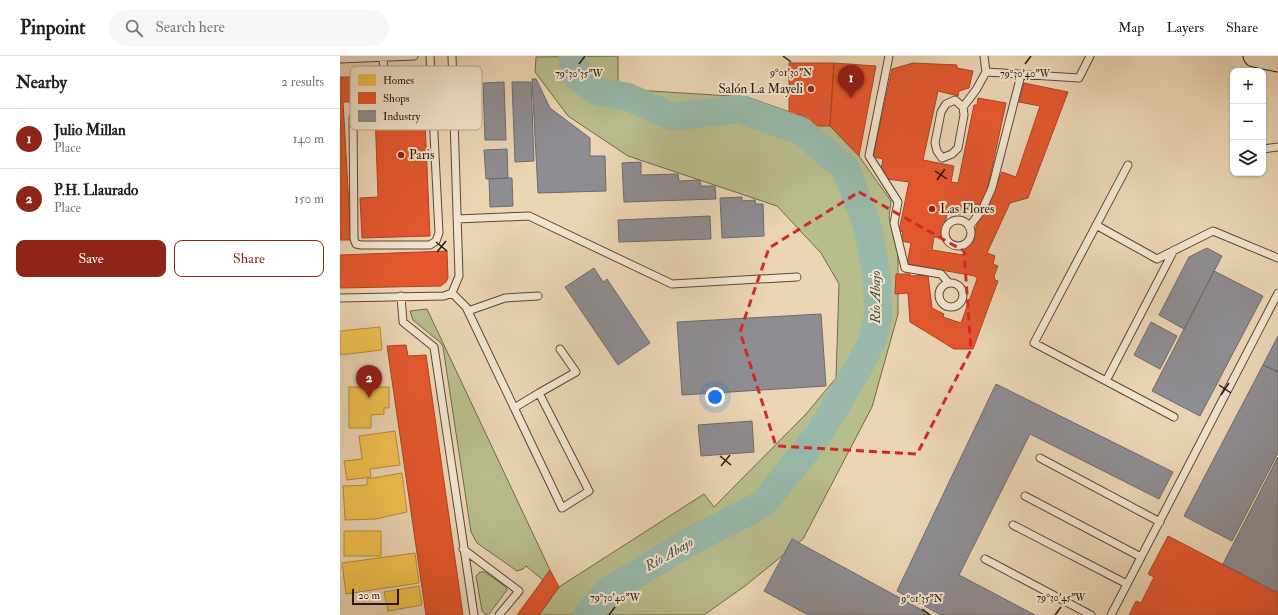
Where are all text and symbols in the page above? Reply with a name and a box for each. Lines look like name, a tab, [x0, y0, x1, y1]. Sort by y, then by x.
search box	[109, 10, 389, 46]
text: Pinpoint	[20, 16, 85, 40]
icon: search	[123, 17, 145, 39]
text: Search here	[155, 18, 225, 37]
text: Map	[1118, 19, 1144, 36]
text: Layers	[1166, 19, 1204, 36]
text: Share	[1226, 19, 1258, 36]
pin: 1	[838, 65, 864, 98]
legend	[350, 66, 482, 130]
text: 9°01'30"N	[769, 67, 812, 79]
text: 79°30'35"W	[555, 68, 604, 80]
text: 79°30'40"W	[1000, 68, 1051, 80]
map controls	[1230, 68, 1266, 176]
button: +	[1230, 68, 1266, 104]
text: Nearby	[16, 72, 67, 93]
text: 2 results	[281, 74, 324, 90]
text: Homes	[383, 74, 414, 87]
place label: Salón La Mayeli	[718, 81, 804, 98]
marker: Salón La Mayeli	[806, 84, 816, 94]
text: Shops	[383, 92, 410, 106]
button: −	[1230, 104, 1266, 140]
text: Industry	[383, 110, 421, 124]
text: Julio Millan	[54, 121, 126, 140]
text: 1	[27, 131, 31, 147]
text: 140 m	[293, 131, 324, 147]
text: Place	[54, 140, 81, 156]
button: layers	[1230, 140, 1266, 176]
place label: Paris	[409, 147, 435, 163]
marker: Paris	[396, 150, 406, 160]
text: P.H. Llaurado	[54, 181, 138, 200]
text: 2	[26, 191, 32, 207]
text: 150 m	[294, 191, 324, 207]
text: Place	[54, 200, 81, 216]
place label: Las Flores	[940, 201, 995, 217]
marker: Las Flores	[927, 204, 937, 214]
button: Save	[16, 240, 166, 277]
button: Share	[174, 240, 324, 277]
water label: Río Abajo	[867, 270, 884, 325]
pin: 2	[356, 365, 382, 398]
your location	[705, 387, 725, 407]
water label: Río Abajo	[641, 533, 696, 575]
scale bar	[352, 587, 399, 606]
text: 20 m	[358, 589, 380, 602]
text: 79°30'40"W	[590, 592, 641, 604]
text: 79°30'45"W	[1036, 592, 1086, 604]
text: 9°01'35"N	[900, 593, 943, 605]

